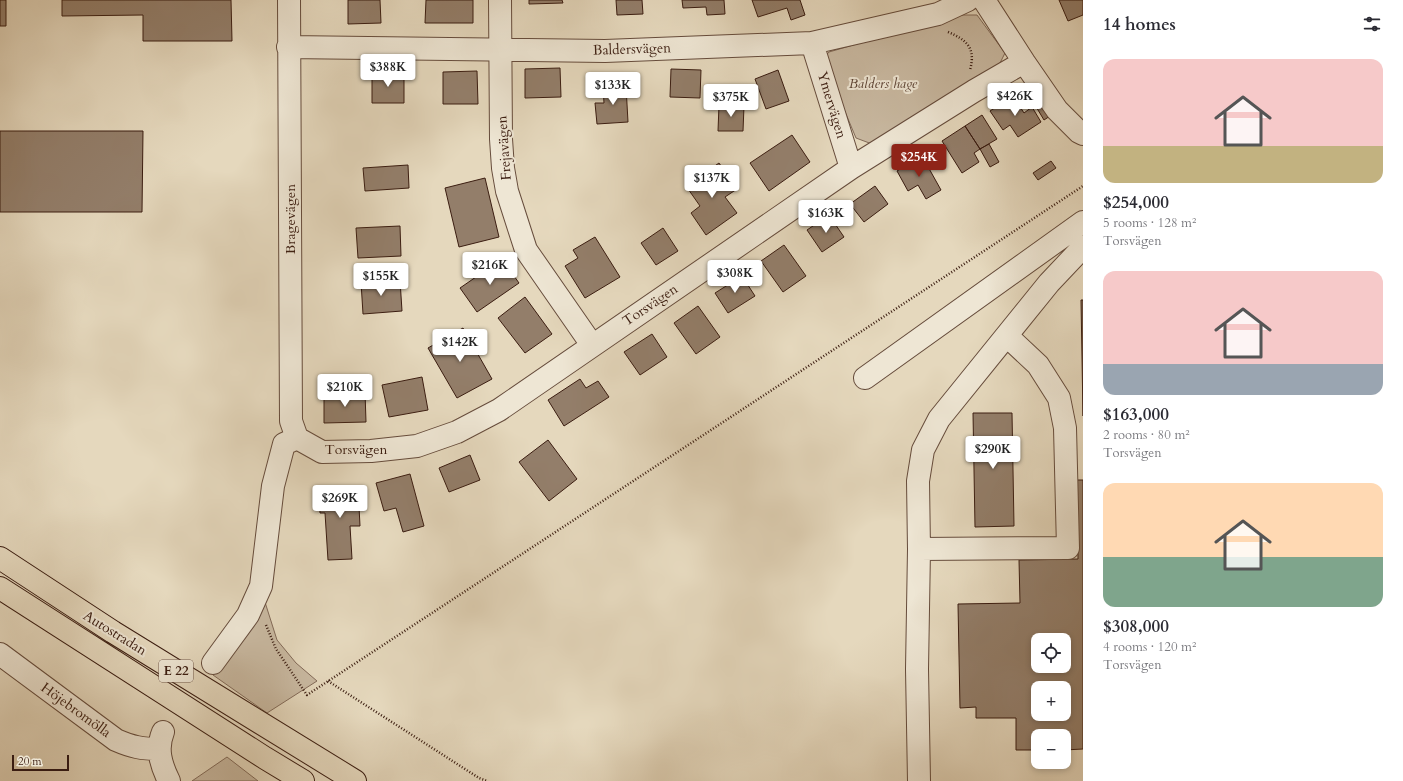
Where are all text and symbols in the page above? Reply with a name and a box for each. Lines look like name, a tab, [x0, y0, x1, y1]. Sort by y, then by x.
text: 14 homes	[1103, 13, 1176, 36]
icon: filters	[1361, 13, 1383, 35]
street label: Baldersvägen	[593, 38, 671, 60]
pin: $388K	[360, 54, 416, 88]
text: $388K	[369, 58, 407, 76]
street label: Ymervägen	[813, 69, 851, 141]
pin: $133K	[585, 72, 641, 106]
park label: Balders hage	[849, 74, 918, 93]
text: $133K	[594, 76, 632, 94]
pin: $426K	[987, 83, 1043, 117]
pin: $375K	[703, 84, 759, 118]
icon: home	[1207, 85, 1279, 157]
text: $426K	[996, 87, 1034, 105]
text: $375K	[712, 88, 750, 106]
street label: Frejavägen	[492, 115, 516, 181]
pin: $254K	[891, 144, 947, 178]
text: $254K	[900, 148, 938, 166]
pin: $137K	[684, 165, 740, 199]
text: $137K	[693, 169, 731, 187]
street label: Bragevägen	[281, 184, 300, 254]
text: $254,000	[1103, 191, 1169, 214]
pin: $163K	[798, 200, 854, 234]
text: $163K	[807, 204, 845, 222]
text: 5 rooms · 128 m²	[1103, 214, 1196, 232]
text: Torsvägen	[1103, 232, 1162, 250]
pin: $216K	[462, 252, 518, 286]
text: $216K	[471, 256, 509, 274]
pin: $308K	[707, 260, 763, 294]
pin: $155K	[353, 263, 409, 297]
text: $308K	[716, 264, 754, 282]
text: $155K	[362, 267, 400, 285]
street label: Torsvägen	[619, 279, 681, 331]
icon: home	[1207, 297, 1279, 369]
pin: $142K	[432, 329, 488, 363]
text: $142K	[441, 333, 479, 351]
pin: $210K	[317, 374, 373, 408]
text: $210K	[326, 378, 364, 396]
text: $163,000	[1103, 403, 1169, 426]
text: 2 rooms · 80 m²	[1103, 426, 1190, 444]
pin: $290K	[965, 436, 1021, 470]
street label: Torsvägen	[324, 440, 388, 459]
text: $290K	[974, 440, 1012, 458]
text: Torsvägen	[1103, 444, 1162, 462]
pin: $269K	[312, 485, 368, 519]
text: $269K	[321, 489, 359, 507]
icon: home	[1207, 509, 1279, 581]
street label: Autostradan	[80, 606, 150, 660]
text: $308,000	[1103, 615, 1169, 638]
map controls	[1031, 633, 1071, 769]
button: locate	[1031, 633, 1071, 673]
text: 4 rooms · 120 m²	[1103, 638, 1196, 656]
text: Torsvägen	[1103, 656, 1162, 674]
road number: E 22	[159, 660, 193, 682]
street label: Höjebromölla	[37, 678, 115, 742]
button: +	[1031, 681, 1071, 721]
button: −	[1031, 729, 1071, 769]
scale bar	[12, 753, 69, 772]
text: 20 m	[18, 754, 42, 769]

